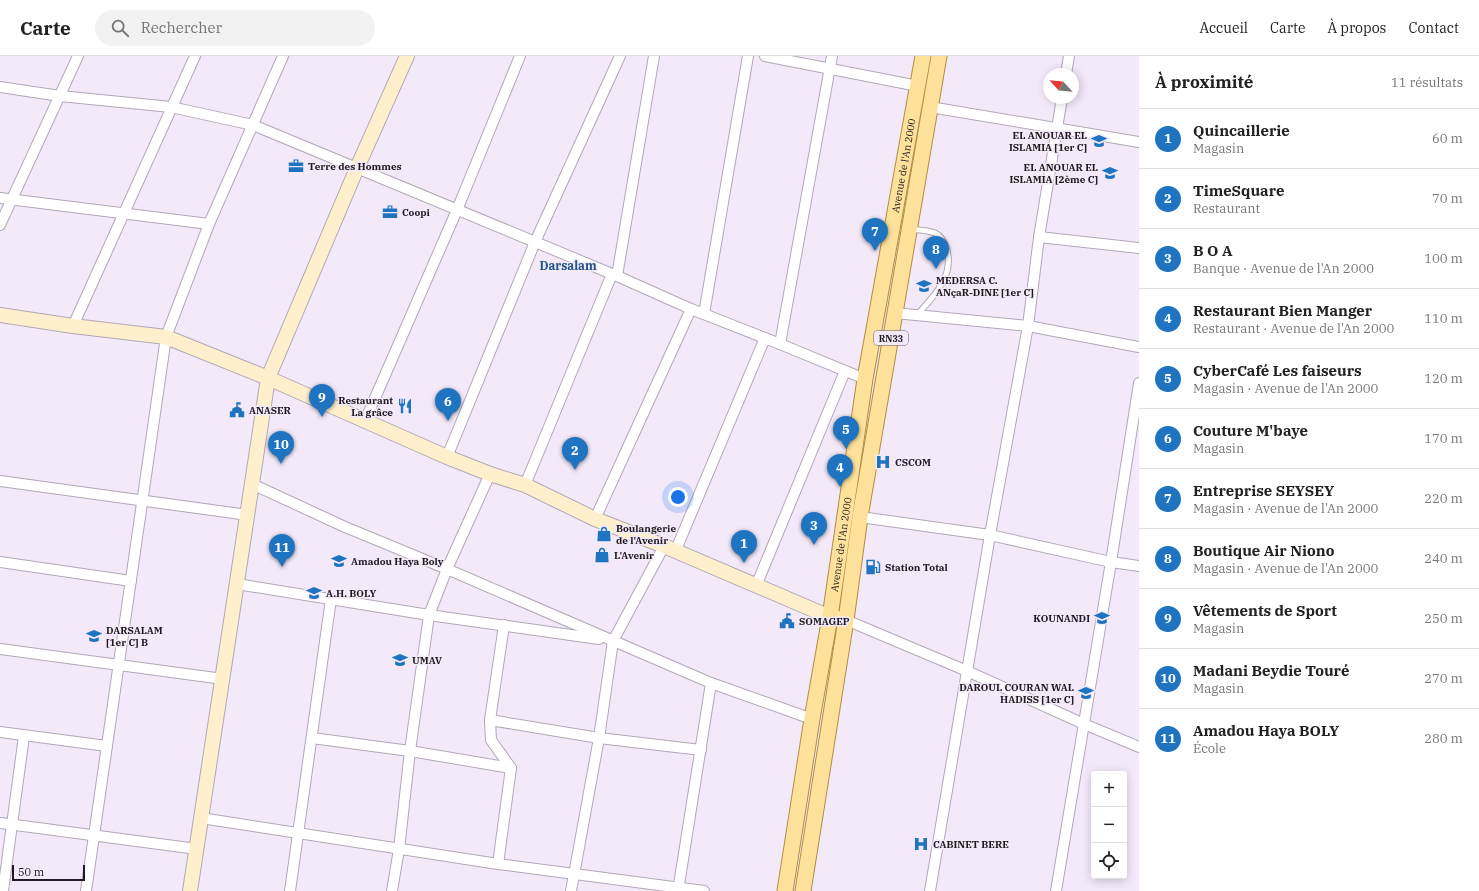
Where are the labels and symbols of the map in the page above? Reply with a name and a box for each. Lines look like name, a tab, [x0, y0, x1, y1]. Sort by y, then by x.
north arrow	[1043, 68, 1079, 104]
street label: Avenue de l'An 2000	[888, 118, 918, 214]
place label: EL ANOUAR EL ISLAMIA [1er C]	[1009, 129, 1087, 154]
school or university icon: EL ANOUAR EL ISLAMIA [1er C]	[1090, 132, 1108, 150]
office icon: Terre des Hommes	[287, 157, 305, 175]
place label: Terre des Hommes	[308, 160, 402, 173]
place label: EL ANOUAR EL ISLAMIA [2ème C]	[1009, 161, 1098, 186]
school or university icon: EL ANOUAR EL ISLAMIA [2ème C]	[1101, 164, 1119, 182]
office icon: Coopi	[381, 203, 399, 221]
place label: Coopi	[402, 206, 431, 219]
pin: 7	[862, 218, 888, 251]
pin: 8	[923, 236, 949, 269]
district label: Darsalam	[539, 258, 597, 273]
place label: MEDERSA C. ANçaR-DINE [1er C]	[936, 274, 1034, 299]
school or university icon: MEDERSA C. ANçaR-DINE [1er C]	[915, 277, 933, 295]
road number: RN33	[874, 331, 908, 345]
pin: 9	[309, 384, 335, 417]
pin: 6	[435, 388, 461, 421]
place label: Restaurant La grâce	[338, 394, 393, 419]
restaurant icon: Restaurant La grâce	[396, 397, 414, 415]
public building icon: ANASER	[228, 401, 246, 419]
place label: ANASER	[249, 404, 292, 417]
pin: 5	[833, 416, 859, 449]
pin: 10	[268, 431, 294, 464]
pin: 2	[562, 437, 588, 470]
hospital icon: CSCOM	[874, 453, 892, 471]
pin: 4	[827, 454, 853, 487]
place label: CSCOM	[895, 456, 931, 469]
your location	[668, 487, 688, 507]
street label: Avenue de l'An 2000	[827, 496, 854, 593]
pin: 3	[801, 512, 827, 545]
place label: Boulangerie de l'Avenir	[616, 522, 676, 547]
shop icon: Boulangerie de l'Avenir	[595, 525, 613, 543]
pin: 1	[731, 530, 757, 563]
pin: 11	[269, 534, 295, 567]
shop icon: L'Avenir	[593, 546, 611, 564]
place label: L'Avenir	[614, 549, 654, 562]
school or university icon: Amadou Haya Boly	[330, 552, 348, 570]
place label: Amadou Haya Boly	[351, 555, 444, 568]
fuel station icon: Station Total	[864, 558, 882, 576]
place label: Station Total	[885, 561, 948, 574]
school or university icon: A.H. BOLY	[305, 584, 323, 602]
place label: A.H. BOLY	[326, 587, 376, 600]
school or university icon: KOUNANDI	[1093, 609, 1111, 627]
public building icon: SOMAGEP	[778, 612, 796, 630]
place label: KOUNANDI	[1033, 612, 1090, 625]
place label: SOMAGEP	[799, 615, 850, 628]
place label: DARSALAM [1er C] B	[106, 624, 163, 649]
school or university icon: DARSALAM [1er C] B	[85, 627, 103, 645]
school or university icon: UMAV	[391, 651, 409, 669]
place label: UMAV	[412, 654, 442, 667]
place label: DAROUL COURAN WAL HADISS [1er C]	[959, 681, 1074, 706]
school or university icon: DAROUL COURAN WAL HADISS [1er C]	[1077, 684, 1095, 702]
hospital icon: CABINET BERE	[912, 835, 930, 853]
place label: CABINET BERE	[933, 838, 1009, 851]
scale bar	[12, 863, 85, 882]

